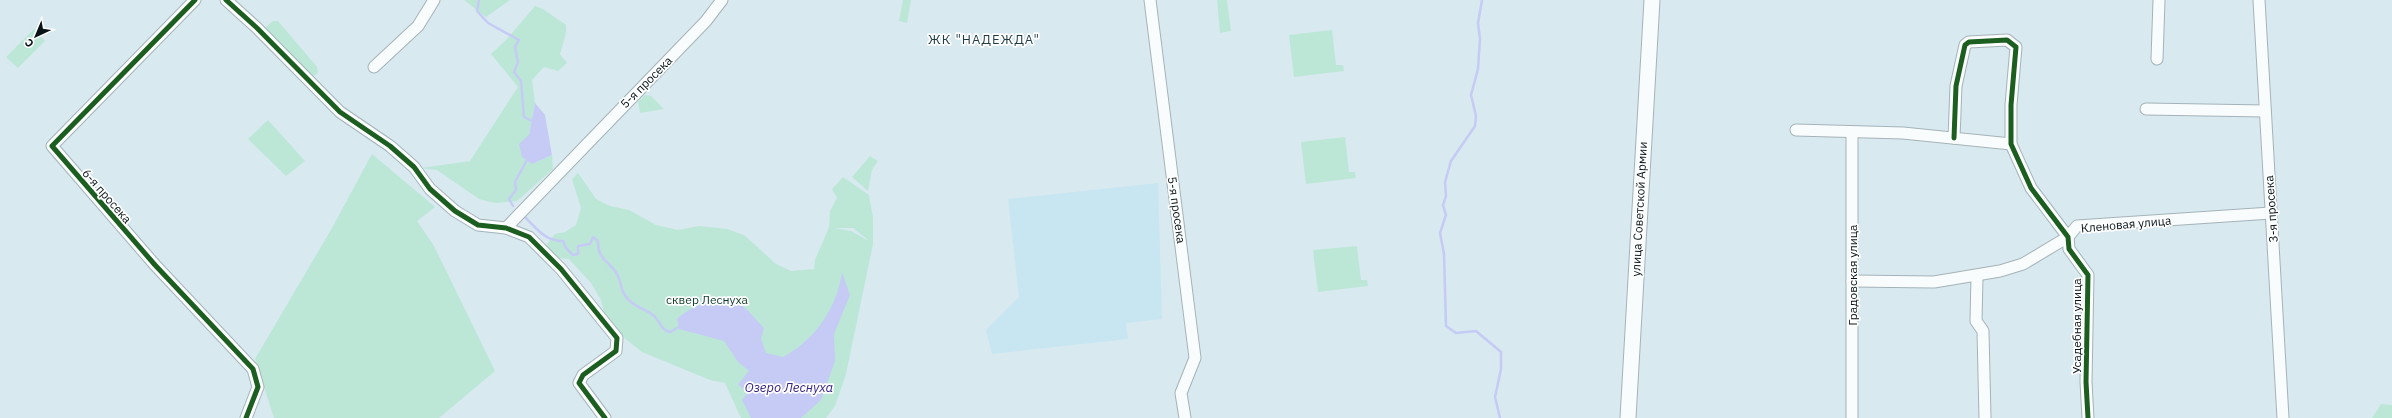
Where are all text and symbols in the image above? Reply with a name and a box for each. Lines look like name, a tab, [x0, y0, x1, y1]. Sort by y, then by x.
north arrow	[16, 16, 56, 56]
district label: ЖК "НАДЕЖДА"	[928, 31, 1040, 48]
text: С	[22, 36, 36, 51]
street label: 5-я просека	[617, 53, 675, 111]
street label: улица Советской Армии	[1628, 141, 1650, 277]
street label: 6-я просека	[79, 166, 135, 227]
street label: 3-я просека	[2261, 174, 2281, 243]
street label: 5-я просека	[1165, 176, 1189, 245]
street label: Кленовая улица	[2080, 213, 2172, 235]
street label: Градовская улица	[1845, 224, 1860, 325]
street label: Усадебная улица	[2069, 278, 2084, 374]
park label: сквер Леснуха	[666, 292, 749, 307]
water label: Озеро Леснуха	[745, 379, 833, 396]

